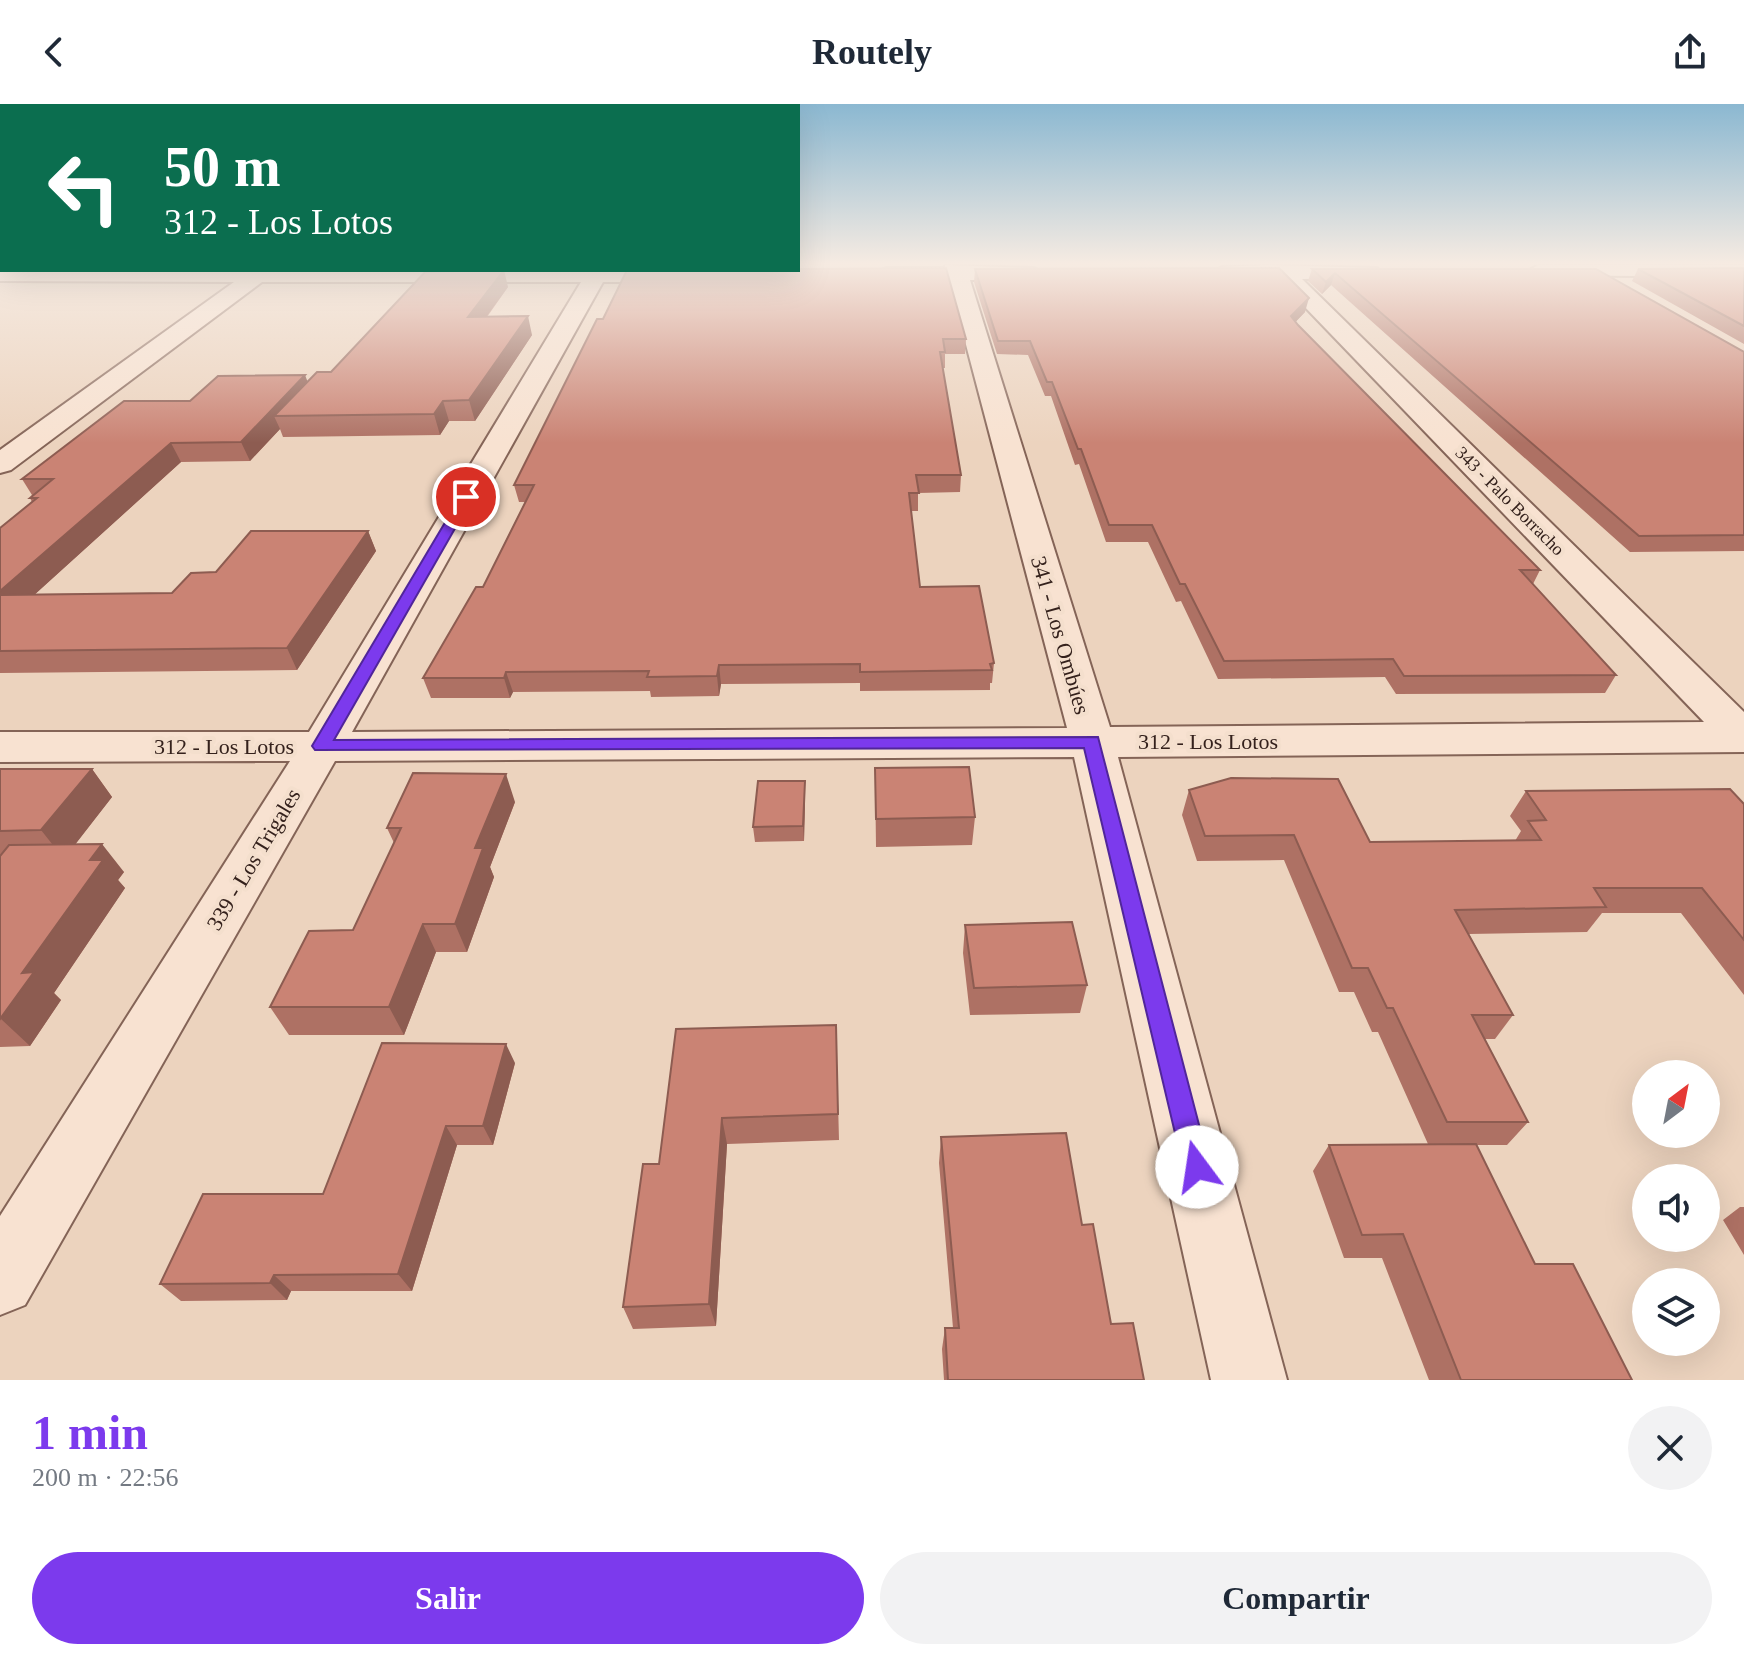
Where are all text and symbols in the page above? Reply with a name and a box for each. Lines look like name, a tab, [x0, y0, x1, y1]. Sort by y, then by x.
icon: back	[32, 30, 76, 74]
icon: share	[1668, 30, 1712, 74]
text: Routely	[812, 32, 932, 72]
icon: left	[32, 136, 136, 240]
text: 50 m	[164, 136, 281, 198]
text: 312 - Los Lotos	[164, 202, 393, 242]
street label: 343 - Palo Borracho	[1451, 442, 1569, 560]
pin	[432, 463, 500, 531]
icon: arrive	[444, 475, 488, 519]
street label: 341 - Los Ombúes	[1026, 553, 1095, 717]
street label: 312 - Los Lotos	[1138, 729, 1278, 754]
street label: 312 - Los Lotos	[154, 734, 294, 759]
street label: 339 - Los Trigales	[201, 784, 306, 935]
north arrow	[1632, 1060, 1720, 1148]
map controls	[1632, 1060, 1720, 1356]
position arrow	[1155, 1125, 1239, 1209]
button: sound	[1632, 1164, 1720, 1252]
button: layers	[1632, 1268, 1720, 1356]
text: 1 min	[32, 1406, 148, 1459]
button: close	[1628, 1406, 1712, 1490]
text: 200 m · 22:56	[32, 1463, 179, 1492]
button: Salir	[32, 1552, 864, 1644]
button: Compartir	[880, 1552, 1712, 1644]

